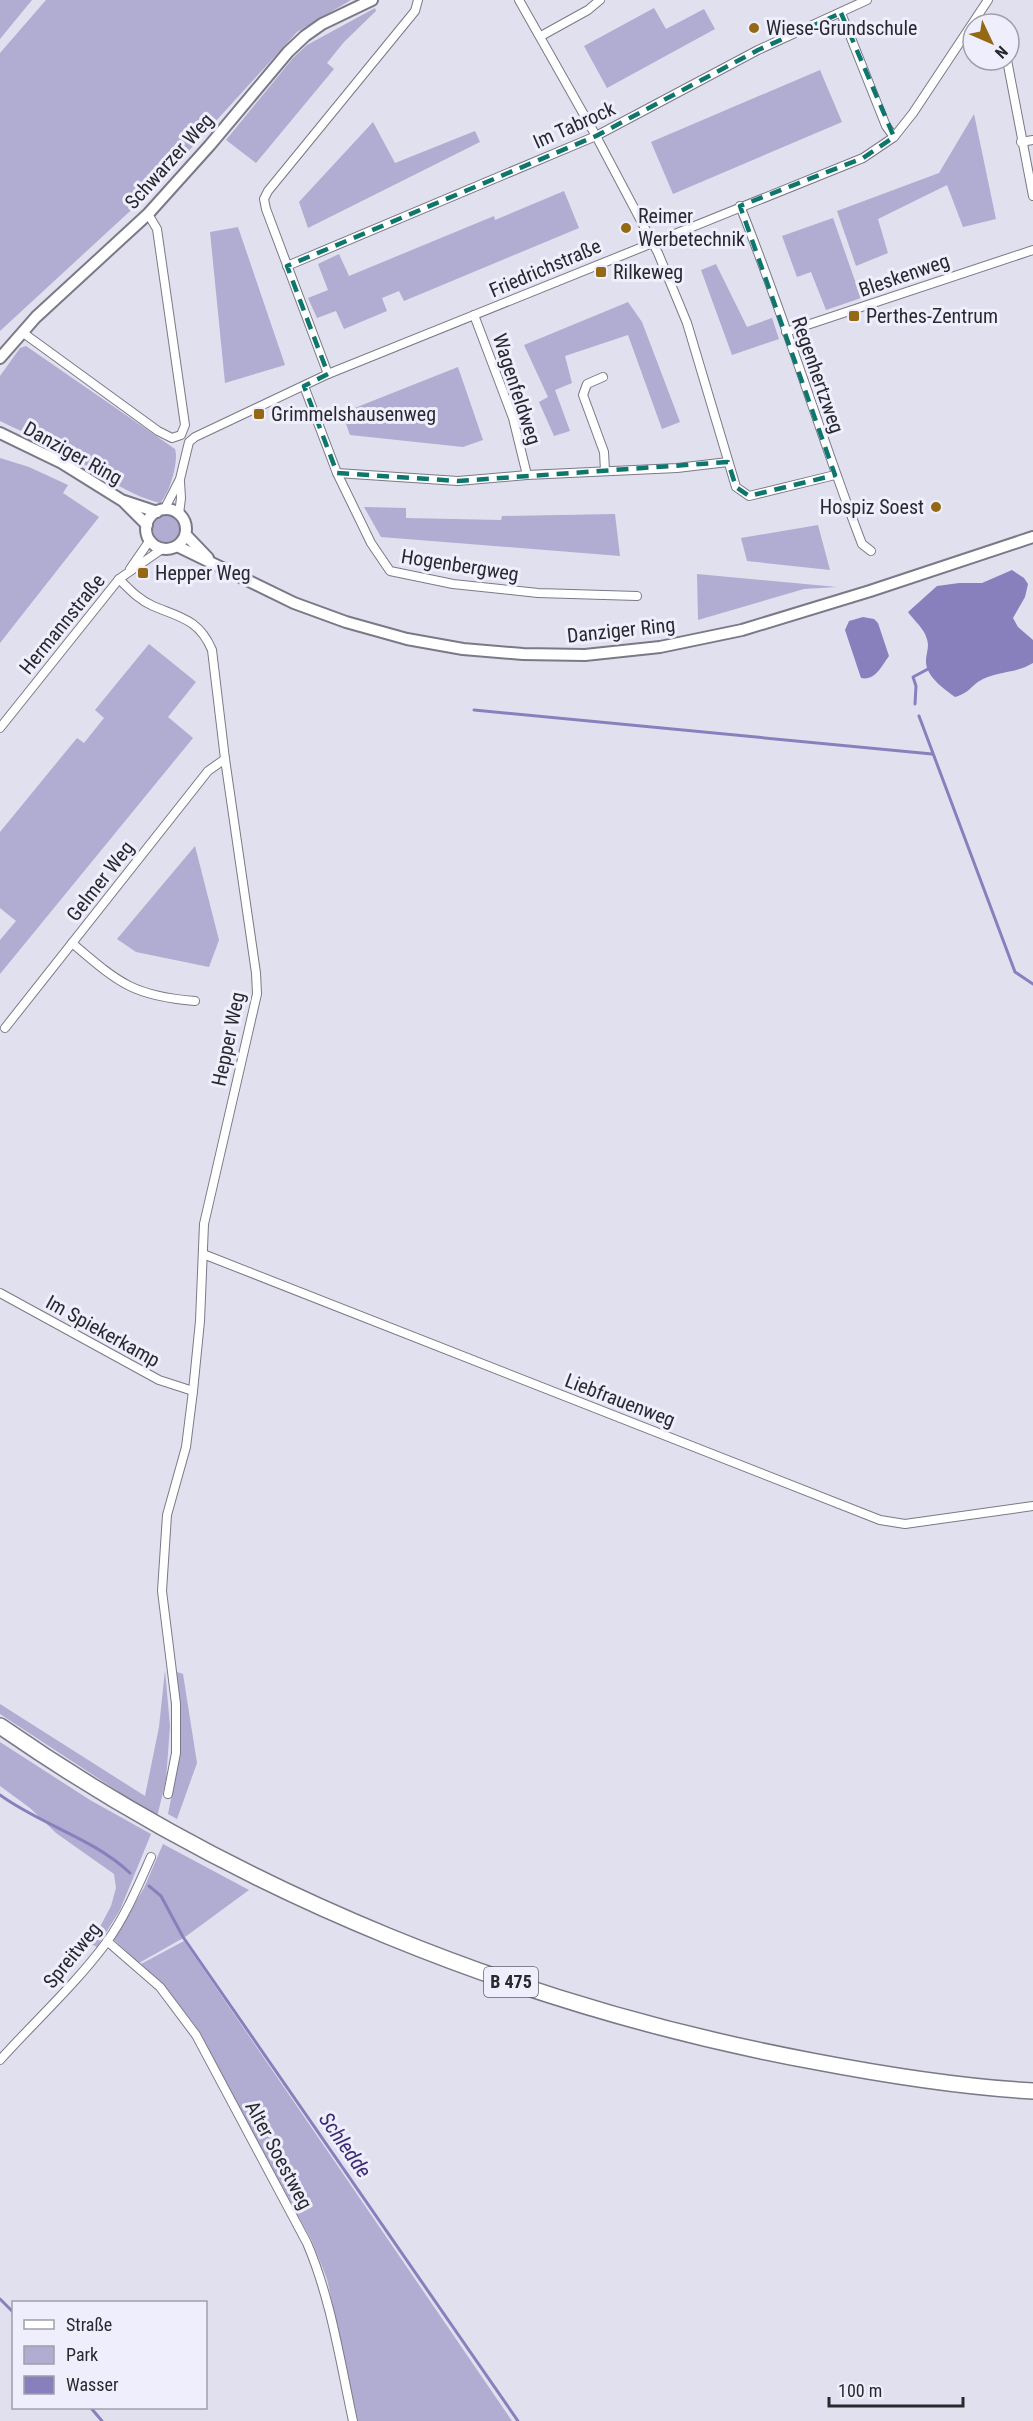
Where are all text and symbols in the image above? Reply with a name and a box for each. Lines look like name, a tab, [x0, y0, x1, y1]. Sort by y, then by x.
north arrow	[961, 12, 1021, 72]
place label: Wiese-Grundschule	[766, 16, 918, 40]
marker: Wiese-Grundschule	[747, 21, 761, 35]
text: N	[991, 42, 1012, 62]
street label: Im Tabrock	[529, 96, 619, 154]
street label: Schwarzer Weg	[120, 108, 218, 214]
place label: Reimer Werbetechnik	[638, 204, 745, 251]
marker: Reimer Werbetechnik	[619, 221, 633, 235]
street label: Friedrichstraße	[486, 234, 604, 302]
street label: Bleskenweg	[856, 248, 952, 302]
place label: Rilkeweg	[613, 260, 683, 284]
marker: Rilkeweg	[594, 265, 608, 279]
place label: Perthes-Zentrum	[866, 304, 998, 328]
marker: Perthes-Zentrum	[847, 309, 861, 323]
street label: Regenhertzweg	[787, 314, 849, 436]
street label: Wagenfeldweg	[488, 330, 546, 448]
place label: Grimmelshausenweg	[271, 402, 436, 426]
marker: Grimmelshausenweg	[252, 407, 266, 421]
street label: Danziger Ring	[20, 416, 126, 490]
place label: Hospiz Soest	[820, 495, 924, 519]
marker: Hospiz Soest	[929, 500, 943, 514]
street label: Hogenbergweg	[400, 544, 520, 586]
place label: Hepper Weg	[155, 561, 251, 585]
marker: Hepper Weg	[136, 566, 150, 580]
street label: Hermannstraße	[14, 569, 110, 679]
street label: Danziger Ring	[566, 612, 676, 648]
street label: Gelmer Weg	[61, 836, 139, 926]
street label: Hepper Weg	[206, 990, 250, 1088]
street label: Im Spiekerkamp	[42, 1290, 164, 1372]
street label: Liebfrauenweg	[562, 1368, 678, 1432]
street label: Spreitweg	[38, 1917, 106, 1993]
road number: B 475	[484, 1967, 538, 1997]
street label: Alter Soestweg	[240, 2097, 318, 2213]
water label: Schledde	[314, 2108, 376, 2182]
legend	[12, 2301, 207, 2409]
text: Straße	[66, 2314, 112, 2335]
text: Park	[66, 2344, 98, 2365]
scale bar	[829, 2370, 962, 2408]
text: Wasser	[66, 2374, 119, 2395]
text: 100 m	[838, 2380, 882, 2401]

